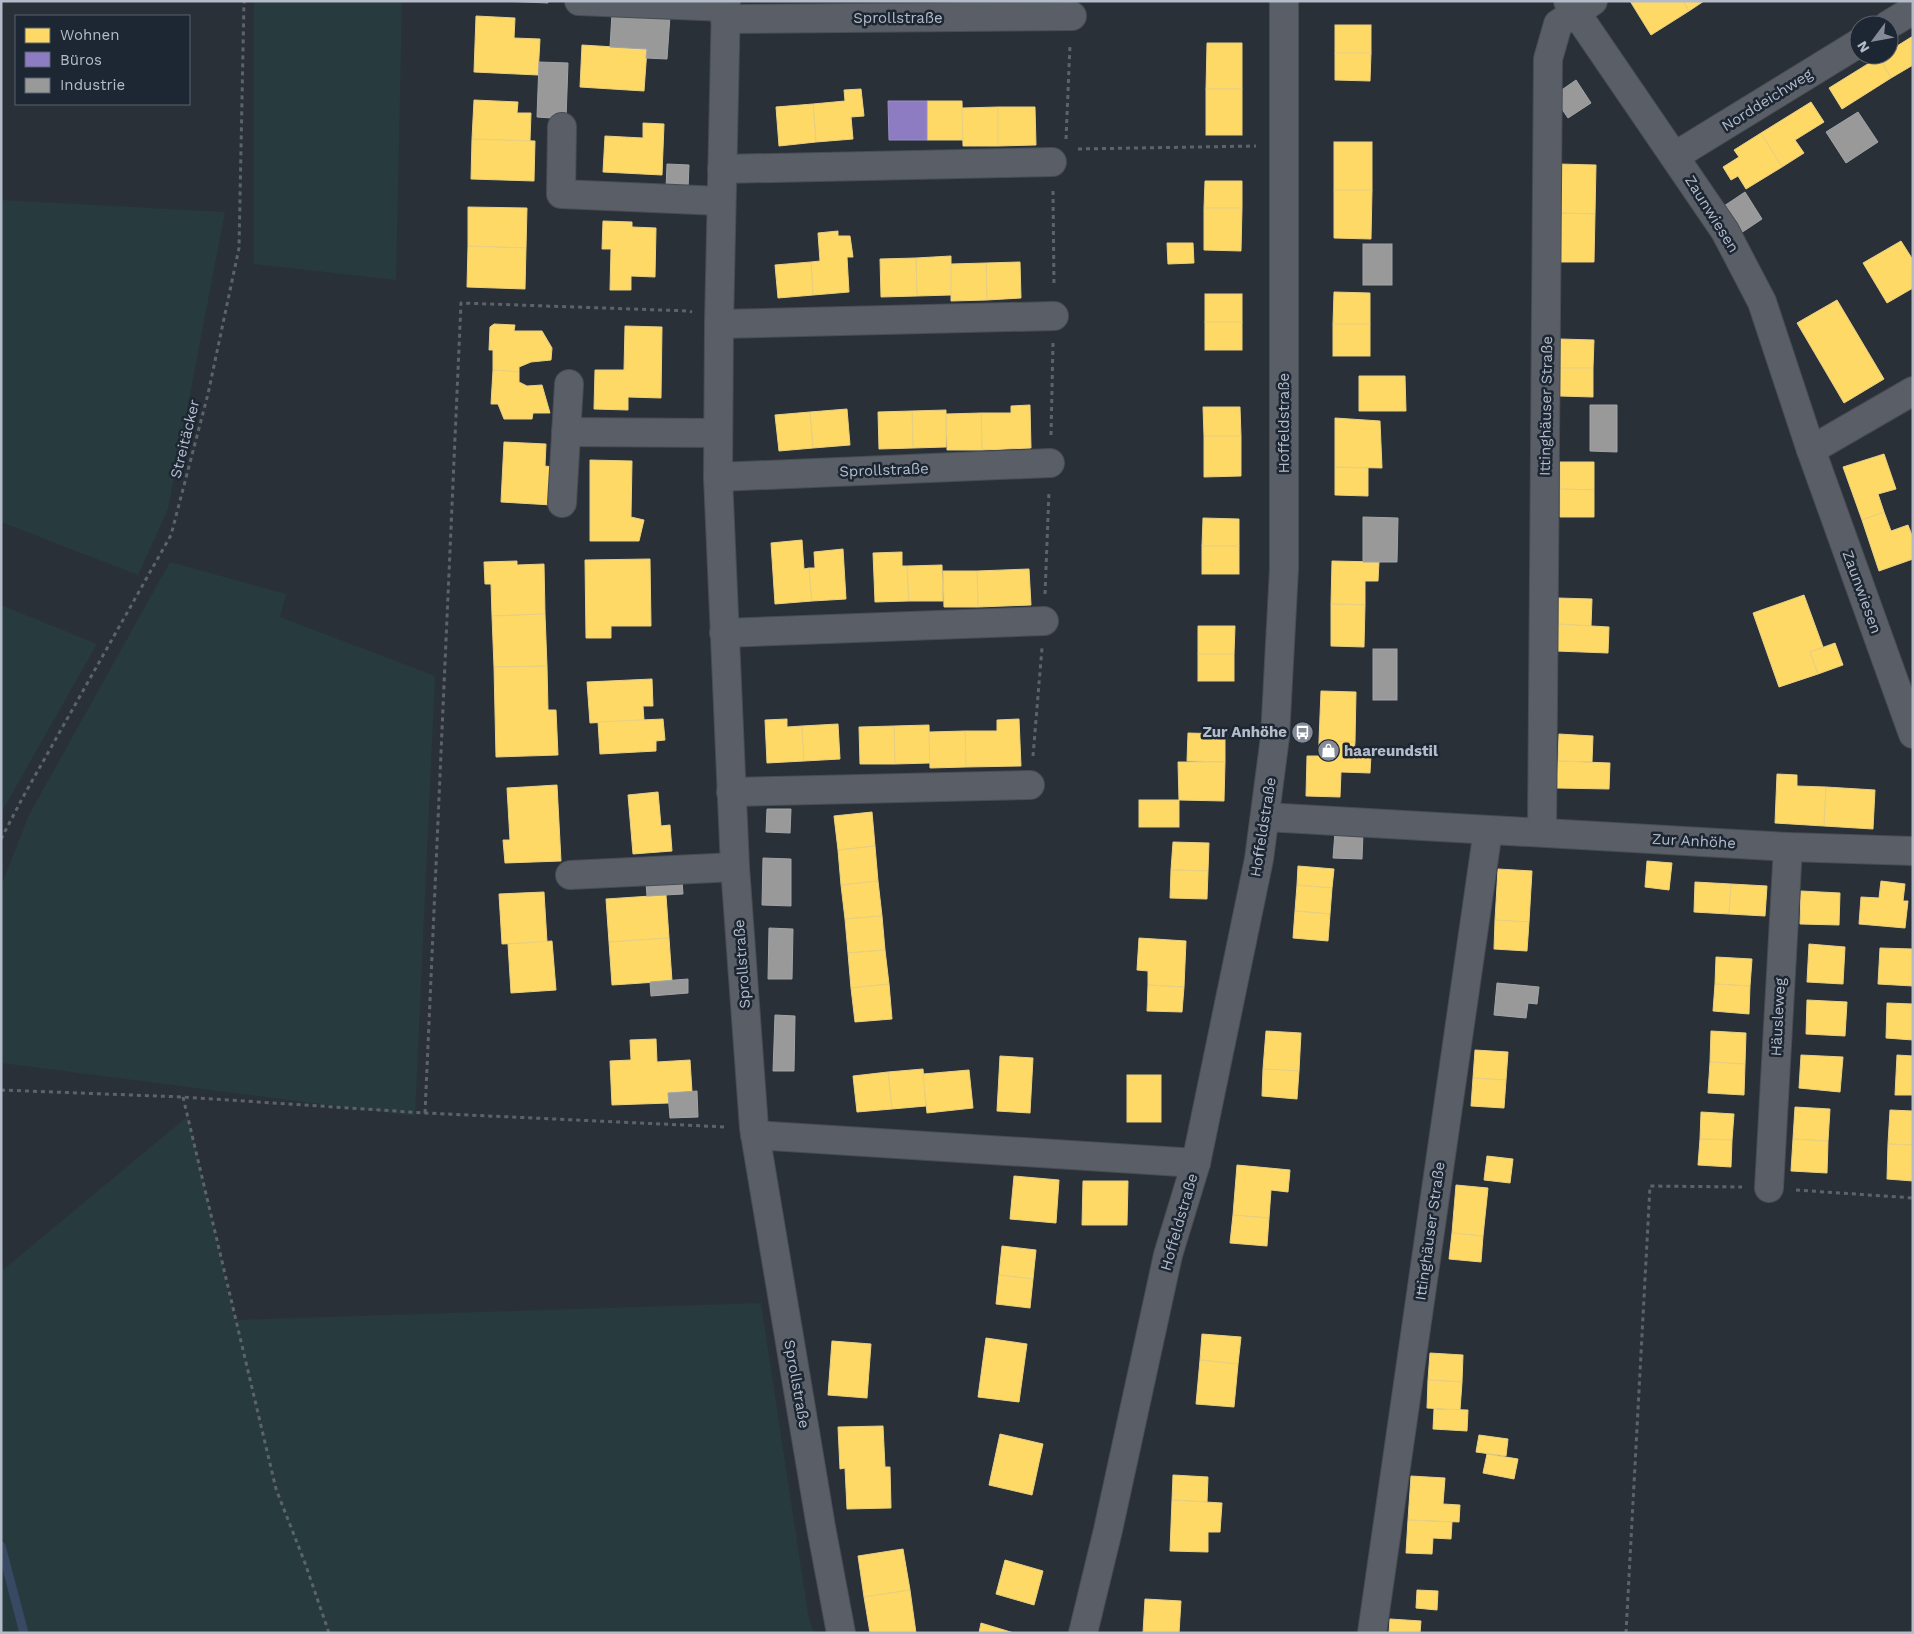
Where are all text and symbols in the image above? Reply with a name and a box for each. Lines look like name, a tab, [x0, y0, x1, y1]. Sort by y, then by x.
street label: Sprollstraße	[853, 9, 943, 27]
legend	[15, 15, 190, 105]
north arrow	[1849, 15, 1899, 65]
text: Wohnen	[60, 26, 119, 44]
text: N	[1853, 38, 1873, 56]
text: Büros	[60, 51, 102, 69]
street label: Norddeichweg	[1718, 65, 1816, 135]
text: Industrie	[60, 76, 125, 94]
street label: Zaunwiesen	[1681, 172, 1743, 256]
street label: Ittinghäuser Straße	[1536, 336, 1556, 476]
street label: Hoffeldstraße	[1275, 373, 1293, 473]
street label: Streitäcker	[167, 398, 203, 480]
street label: Sprollstraße	[839, 459, 929, 481]
street label: Zaunwiesen	[1839, 548, 1885, 636]
bus stop icon: Zur Anhöhe	[1291, 720, 1315, 744]
place label: Zur Anhöhe	[1202, 723, 1287, 741]
shop icon: haareundstil	[1316, 739, 1340, 763]
place label: haareundstil	[1344, 742, 1438, 760]
street label: Hoffeldstraße	[1246, 776, 1280, 878]
street label: Zur Anhöhe	[1652, 830, 1736, 852]
street label: Sprollstraße	[730, 919, 754, 1009]
street label: Häusleweg	[1767, 977, 1789, 1057]
street label: Ittinghäuser Straße	[1411, 1160, 1449, 1302]
street label: Hoffeldstraße	[1156, 1171, 1202, 1273]
street label: Sprollstraße	[780, 1338, 814, 1430]

